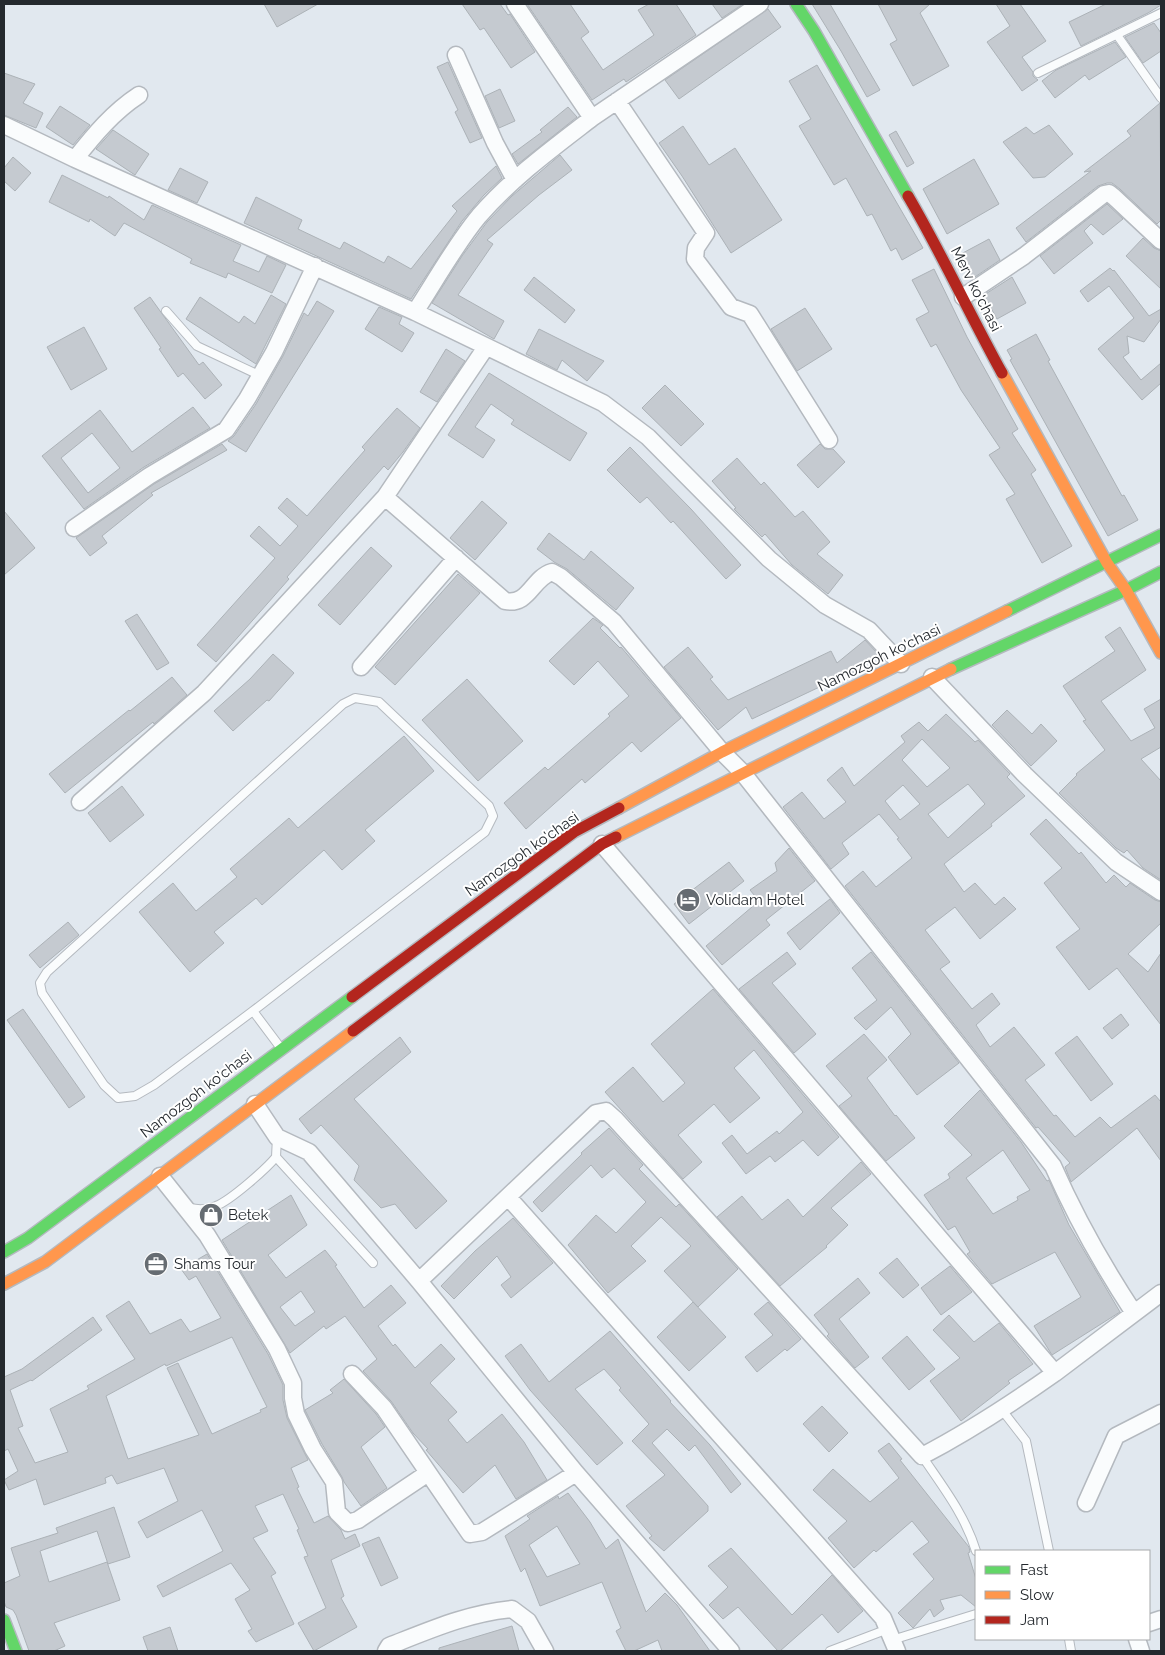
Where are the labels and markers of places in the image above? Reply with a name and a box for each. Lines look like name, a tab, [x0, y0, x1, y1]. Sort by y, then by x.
hotel icon: Volidam Hotel	[675, 887, 701, 913]
place label: Volidam Hotel	[706, 891, 805, 909]
shop icon: Betek	[198, 1202, 224, 1228]
place label: Betek	[228, 1206, 268, 1224]
office icon: Shams Tour	[143, 1251, 169, 1277]
place label: Shams Tour	[174, 1255, 256, 1273]

